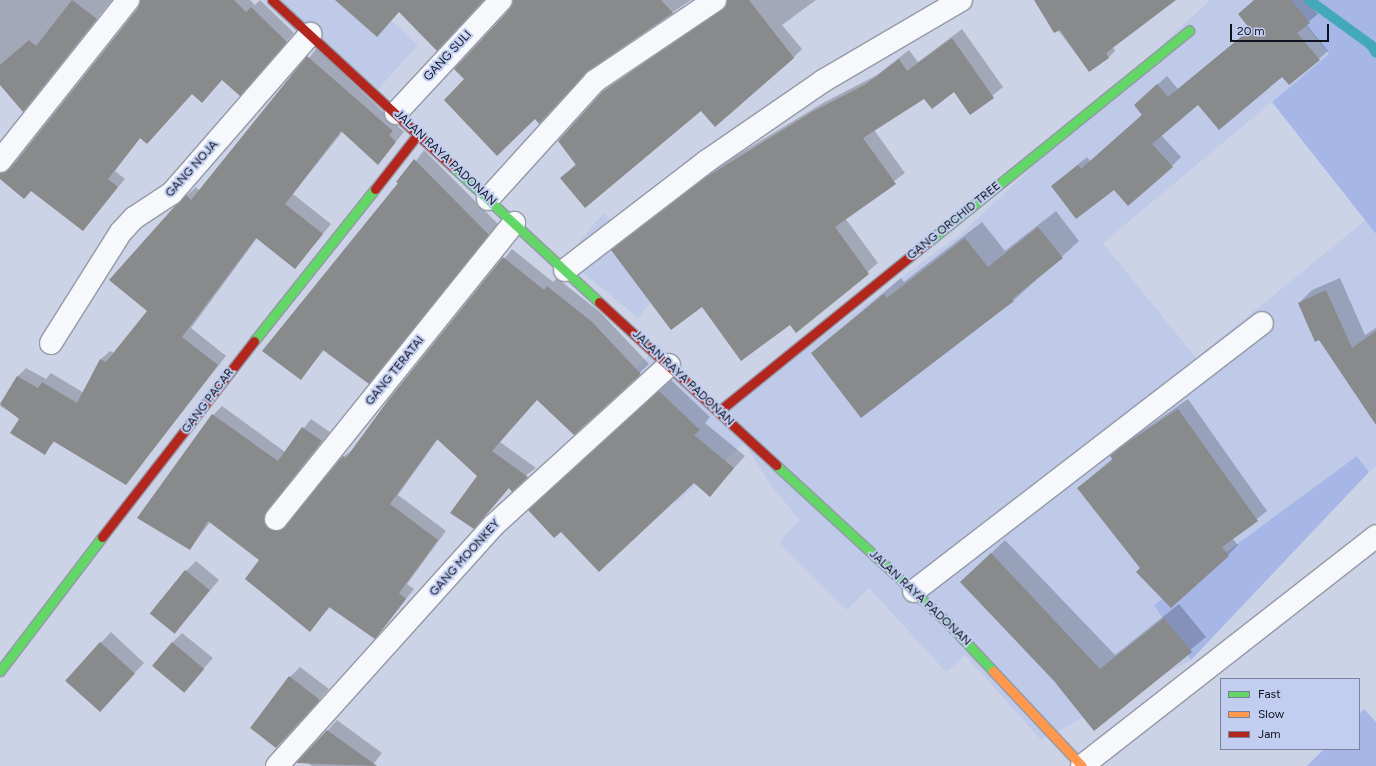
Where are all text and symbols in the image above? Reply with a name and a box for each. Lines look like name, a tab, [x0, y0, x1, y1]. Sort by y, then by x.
scale bar	[1232, 16, 1331, 42]
text: 20 m	[1237, 24, 1265, 38]
street label: GANG SULI	[421, 28, 475, 84]
street label: JALAN RAYA PADONAN	[391, 107, 499, 209]
street label: GANG NOJA	[163, 138, 221, 200]
street label: GANG ORCHID TREE	[904, 179, 1004, 263]
street label: JALAN RAYA PADONAN	[629, 327, 737, 429]
street label: GANG TERATAI	[363, 333, 427, 409]
street label: GANG PACAR	[179, 366, 237, 436]
street label: GANG MOONKEY	[427, 517, 503, 599]
street label: JALAN RAYA PADONAN	[866, 547, 974, 649]
legend	[1220, 678, 1360, 750]
text: Fast	[1258, 687, 1281, 701]
text: Slow	[1258, 707, 1284, 721]
text: Jam	[1258, 727, 1281, 741]

